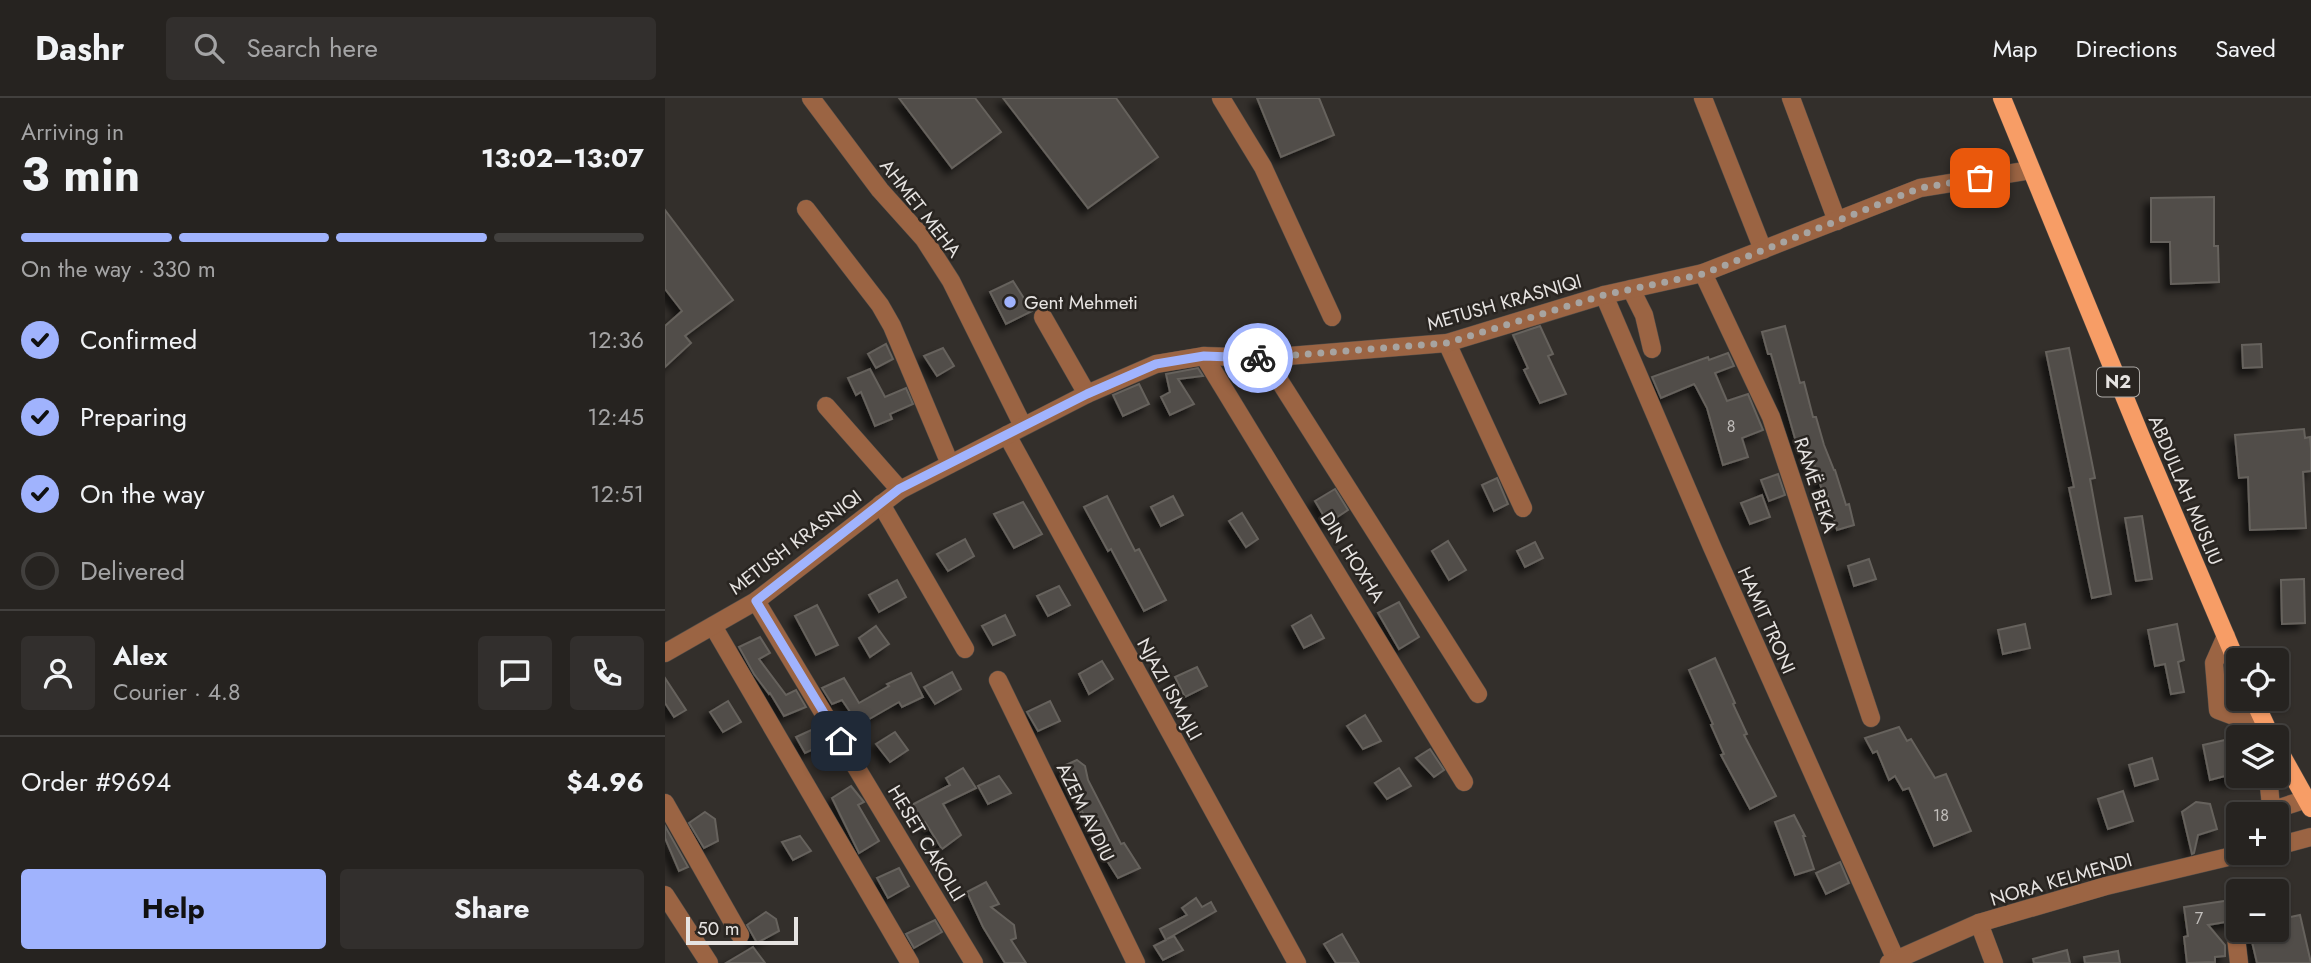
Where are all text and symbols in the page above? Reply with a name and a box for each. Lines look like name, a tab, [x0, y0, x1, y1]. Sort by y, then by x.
search box	[166, 17, 656, 80]
text: Dashr	[35, 25, 124, 72]
icon: search	[190, 29, 228, 67]
text: Search here	[246, 29, 378, 67]
text: Map	[1993, 31, 2038, 66]
text: Directions	[2076, 31, 2177, 66]
text: Saved	[2215, 31, 2276, 66]
text: Arriving in	[21, 115, 124, 149]
text: 13:02–13:07	[481, 139, 644, 177]
text: 3 min	[21, 142, 140, 208]
pin	[1950, 148, 2010, 208]
street label: AHMET MEHA	[873, 153, 968, 264]
icon: bag	[1961, 159, 1999, 197]
text: On the way · 330 m	[21, 252, 216, 286]
street label: METUSH KRASNIQI	[1424, 268, 1585, 337]
place label: Gent Mehmeti	[1024, 289, 1138, 316]
marker: Gent Mehmeti	[1002, 294, 1018, 310]
icon: check	[21, 321, 59, 359]
text: Confirmed	[80, 321, 197, 359]
text: 12:36	[588, 323, 644, 357]
courier	[1223, 323, 1293, 393]
icon: bike	[1239, 339, 1277, 377]
road number: N2	[2097, 368, 2139, 396]
icon: check	[21, 398, 59, 436]
text: Preparing	[80, 398, 187, 436]
text: 12:45	[587, 400, 644, 434]
street label: ABDULLAH MUSLIU	[2142, 411, 2229, 569]
house number: 8	[1727, 415, 1735, 438]
street label: RAMË BEKA	[1787, 434, 1844, 537]
icon: check	[21, 475, 59, 513]
text: On the way	[80, 475, 205, 513]
text: 12:51	[590, 477, 644, 511]
street label: METUSH KRASNIQI	[723, 484, 867, 601]
street label: DIN HOXHA	[1314, 507, 1391, 608]
text: Delivered	[80, 552, 185, 590]
street label: HAMIT TRONI	[1731, 562, 1802, 678]
street label: NJAZI ISMAJLI	[1130, 633, 1209, 745]
button: person	[21, 636, 95, 710]
button: chat	[478, 636, 552, 710]
button: phone	[570, 636, 644, 710]
text: Alex	[113, 637, 167, 675]
map controls	[2226, 648, 2289, 942]
button: locate	[2226, 648, 2289, 711]
text: Courier · 4.8	[113, 675, 241, 709]
pin	[811, 711, 871, 771]
icon: home	[822, 722, 860, 760]
button: layers	[2226, 725, 2289, 788]
street label: AZEM AVDIU	[1050, 758, 1121, 866]
text: Order #9694	[21, 763, 171, 801]
text: $4.96	[567, 763, 644, 801]
street label: HESET CAKOLLI	[881, 780, 972, 906]
button: +	[2226, 802, 2289, 865]
house number: 18	[1933, 804, 1949, 827]
street label: NORA KELMENDI	[1987, 846, 2135, 913]
button: Help	[21, 869, 326, 949]
button: Share	[340, 869, 644, 949]
button: −	[2226, 879, 2289, 942]
house number: 7	[2195, 907, 2204, 930]
scale bar	[686, 914, 798, 946]
text: 50 m	[697, 915, 740, 942]

